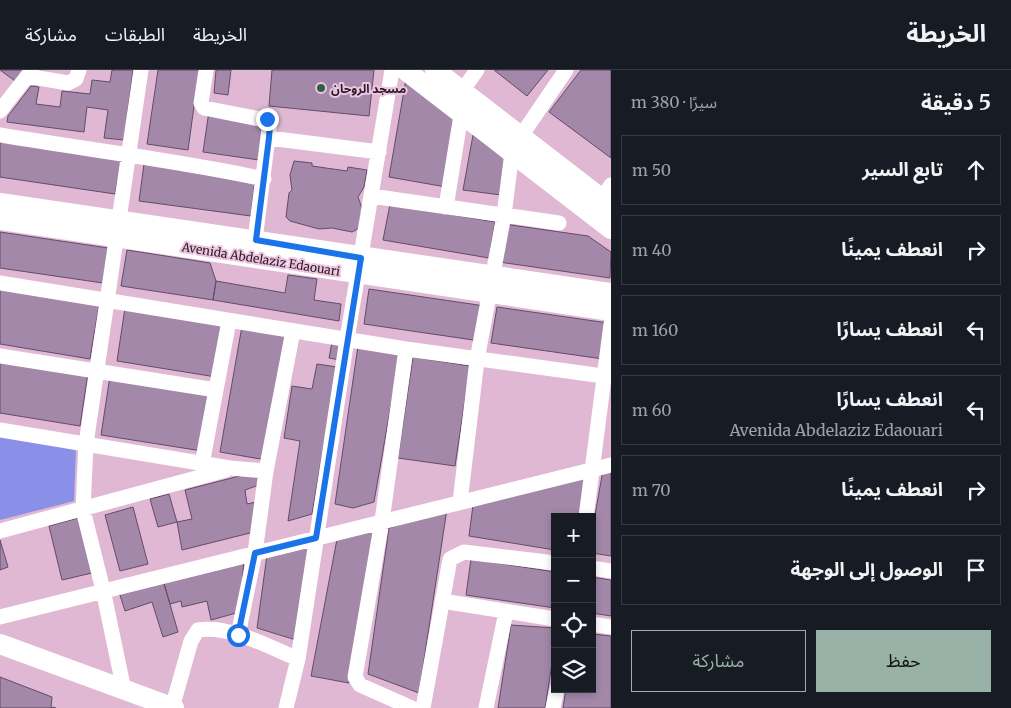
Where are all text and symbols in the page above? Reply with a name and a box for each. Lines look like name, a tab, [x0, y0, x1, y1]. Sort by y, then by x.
text: الخريطة	[906, 18, 986, 49]
text: مشاركة	[25, 23, 77, 46]
text: الطبقات	[105, 23, 165, 46]
text: الخريطة	[193, 23, 247, 46]
place label: مسجد الروحان	[331, 81, 406, 96]
marker: مسجد الروحان	[315, 82, 327, 94]
text: 5 دقيقة	[921, 89, 991, 116]
text: سيرًا · 380 m	[631, 92, 717, 112]
route end	[256, 108, 279, 131]
icon: ahead	[962, 156, 990, 184]
text: تابع السير	[862, 157, 943, 181]
text: 50 m	[632, 160, 671, 180]
icon: right	[962, 236, 990, 264]
text: انعطف يمينًا	[841, 237, 943, 261]
street label: Avenida Abdelaziz Edaouari	[180, 239, 341, 279]
text: 40 m	[632, 240, 672, 260]
icon: left	[962, 316, 990, 344]
text: انعطف يسارًا	[836, 317, 943, 341]
text: 160 m	[632, 320, 678, 340]
text: انعطف يسارًا	[836, 387, 943, 411]
icon: left	[962, 396, 990, 424]
text: 60 m	[632, 400, 672, 420]
text: Avenida Abdelaziz Edaouari	[729, 420, 943, 440]
icon: right	[962, 476, 990, 504]
text: انعطف يمينًا	[841, 477, 943, 501]
text: 70 m	[632, 480, 671, 500]
map controls	[551, 513, 596, 693]
button: +	[551, 513, 596, 558]
icon: arrive	[962, 556, 990, 584]
text: الوصول إلى الوجهة	[791, 557, 943, 581]
button: −	[551, 558, 596, 603]
button: locate	[551, 603, 596, 648]
route start	[227, 624, 250, 647]
button: مشاركة	[631, 630, 806, 692]
button: حفظ	[816, 630, 991, 692]
button: layers	[551, 648, 596, 693]

